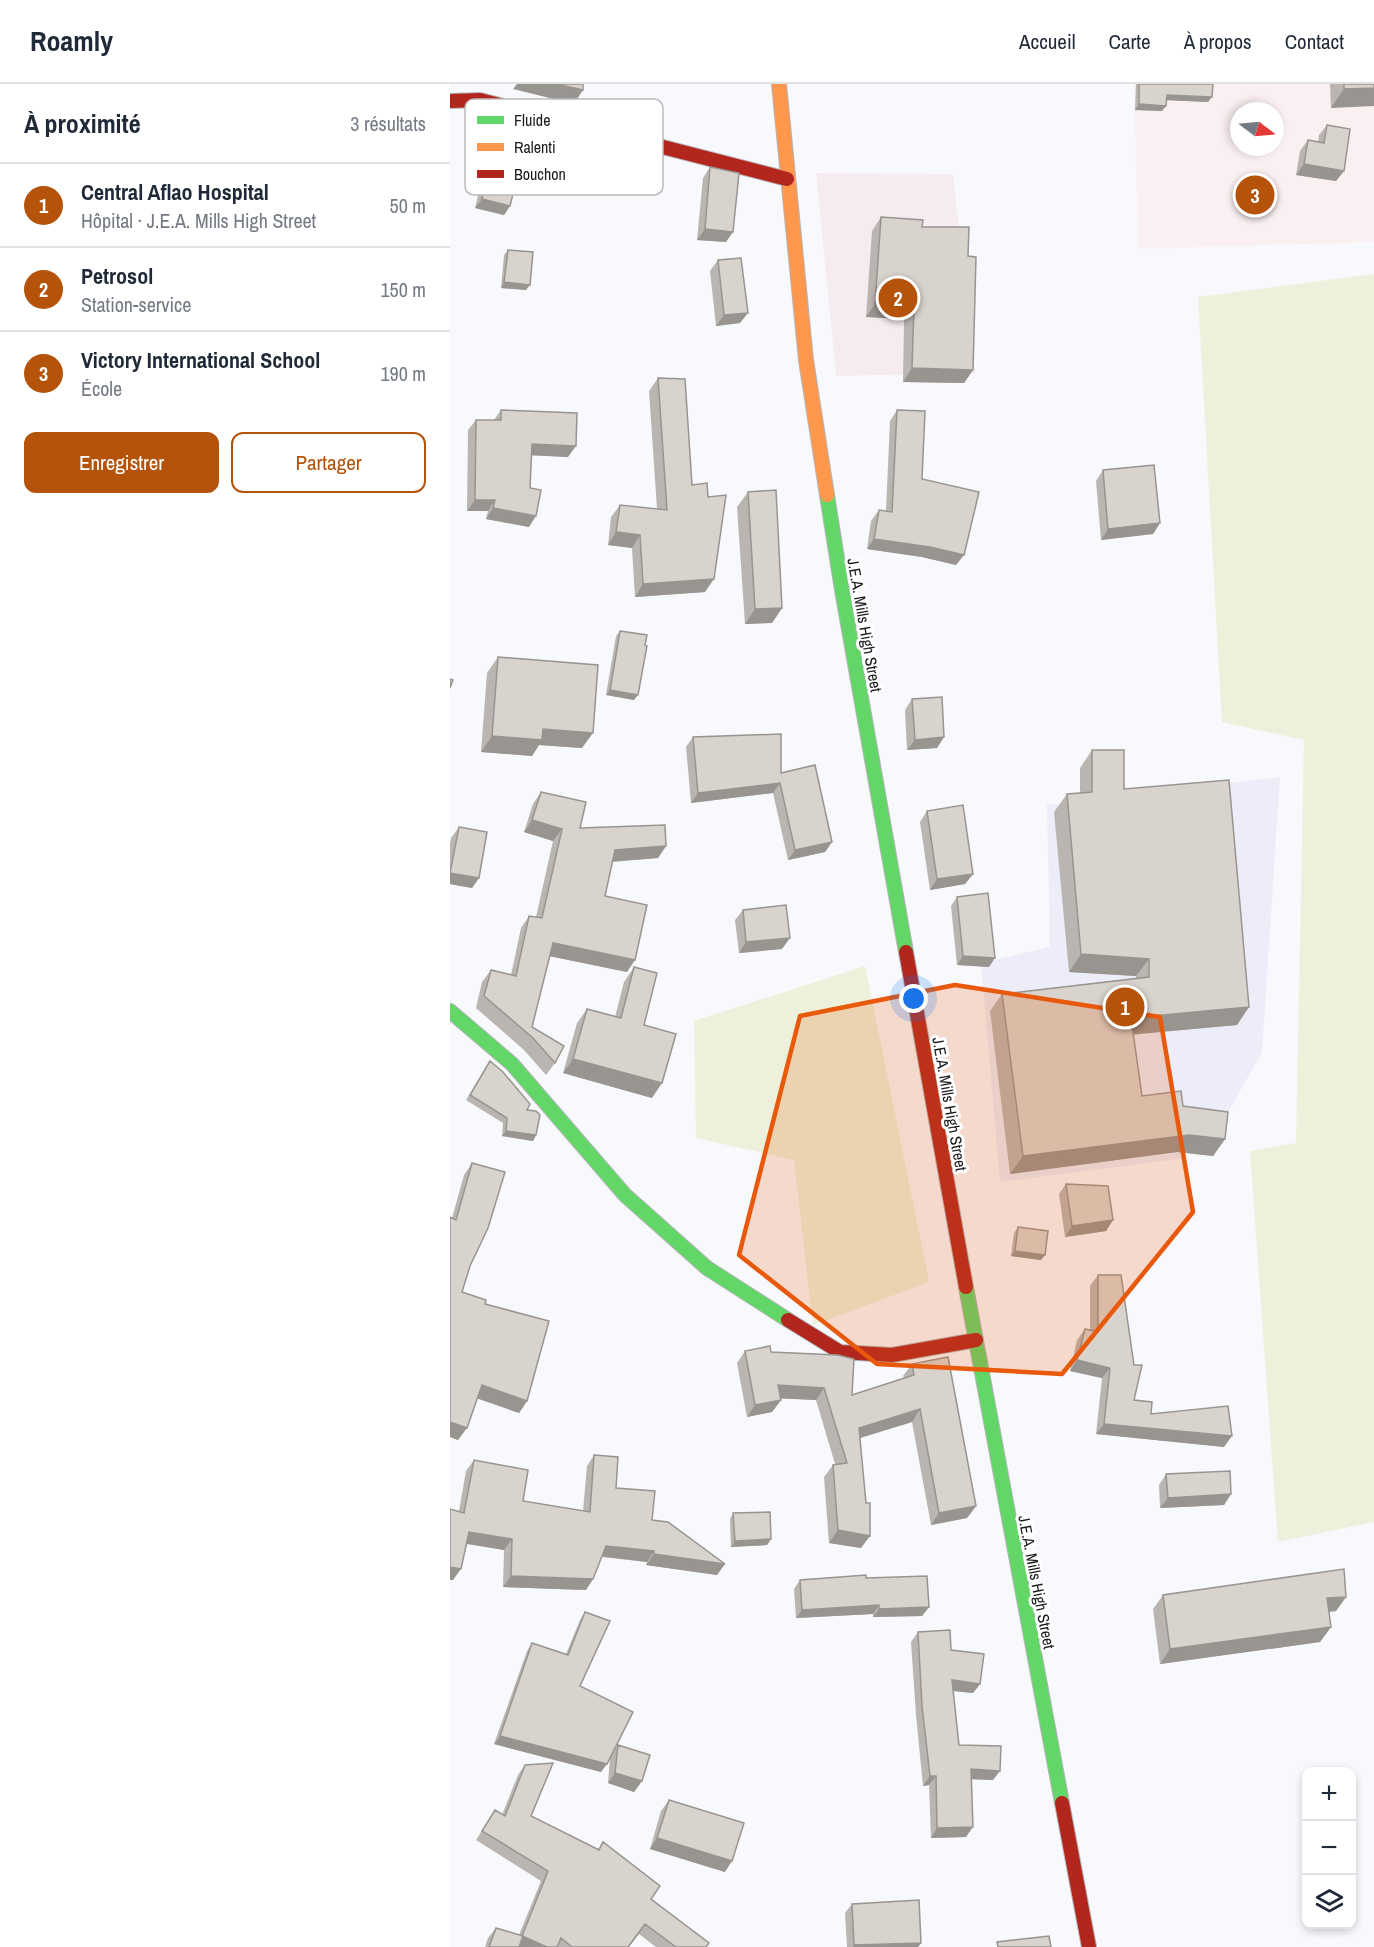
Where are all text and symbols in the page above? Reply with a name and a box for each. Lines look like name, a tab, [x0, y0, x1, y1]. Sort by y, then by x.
text: Roamly	[30, 22, 113, 60]
text: Accueil	[1019, 27, 1076, 56]
text: Carte	[1109, 27, 1151, 56]
text: À propos	[1184, 27, 1252, 56]
text: Contact	[1285, 27, 1344, 56]
legend	[465, 99, 663, 195]
north arrow	[1230, 102, 1284, 156]
text: À proximité	[24, 106, 141, 141]
text: Fluide	[514, 109, 550, 131]
text: 3 résultats	[350, 110, 426, 137]
text: Ralenti	[514, 136, 556, 158]
text: Bouchon	[514, 163, 566, 185]
pin: 3	[1236, 172, 1274, 218]
text: Central Aflao Hospital	[81, 177, 269, 207]
text: 1	[39, 192, 48, 219]
text: 50 m	[390, 192, 426, 219]
text: Hôpital · J.E.A. Mills High Street	[81, 207, 316, 234]
text: Petrosol	[81, 261, 153, 291]
text: 2	[39, 276, 48, 303]
text: 150 m	[380, 276, 426, 303]
pin: 2	[878, 276, 918, 320]
text: Station-service	[81, 291, 191, 318]
text: Victory International School	[81, 345, 320, 375]
text: 3	[39, 360, 48, 387]
text: 190 m	[380, 360, 426, 387]
text: École	[81, 375, 122, 402]
button: Enregistrer	[24, 432, 219, 493]
button: Partager	[231, 432, 426, 493]
street label: J.E.A. Mills High Street	[842, 556, 888, 694]
your location	[899, 984, 928, 1013]
pin: 1	[1106, 984, 1144, 1030]
street label: J.E.A. Mills High Street	[927, 1035, 973, 1173]
street label: J.E.A. Mills High Street	[1013, 1513, 1061, 1651]
map controls	[1302, 1767, 1356, 1929]
button: +	[1302, 1767, 1356, 1821]
button: −	[1302, 1821, 1356, 1875]
button: layers	[1302, 1875, 1356, 1929]

